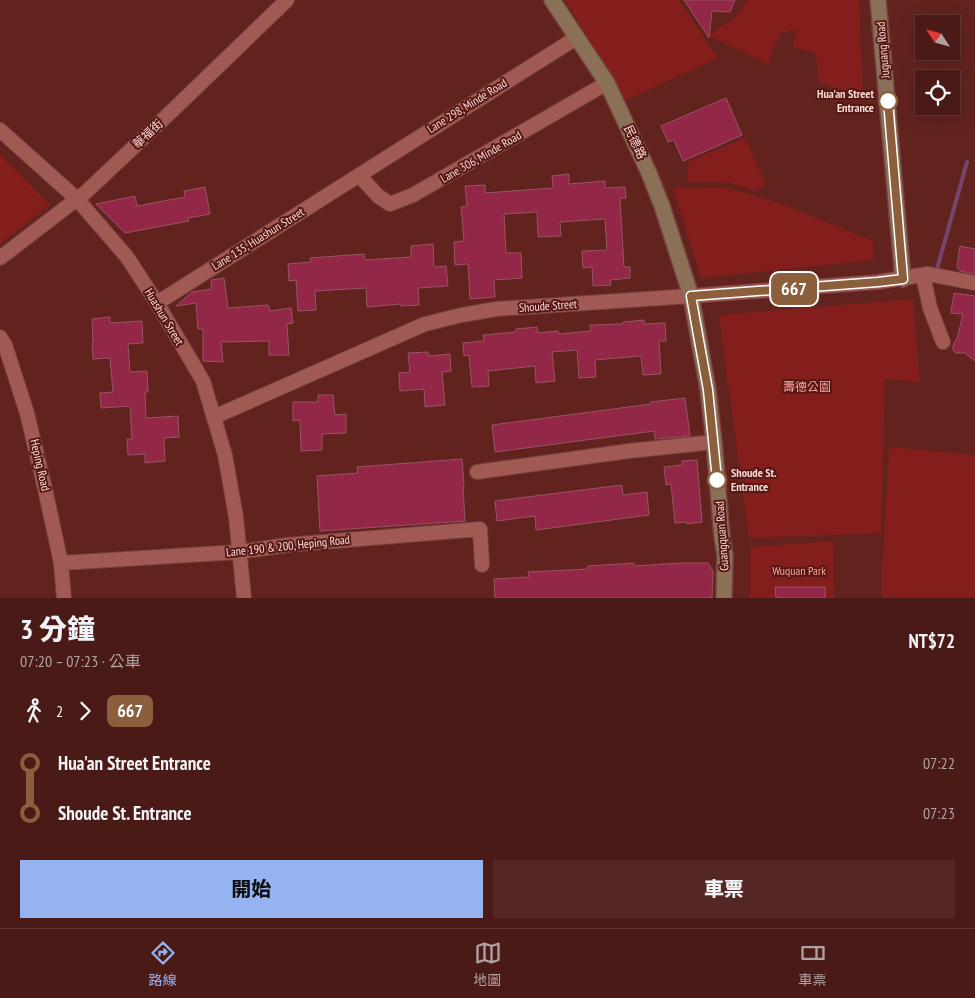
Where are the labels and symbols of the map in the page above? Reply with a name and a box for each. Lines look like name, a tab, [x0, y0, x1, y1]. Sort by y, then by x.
north arrow	[915, 15, 960, 60]
street label: Juguang Road	[873, 21, 893, 80]
street label: Lane 298, Minde Road	[424, 75, 509, 136]
place label: Hua'an Street Entrance	[817, 86, 875, 115]
marker: Hua'an Street Entrance	[878, 91, 898, 111]
street label: 華福街	[129, 116, 166, 151]
street label: 民德路	[621, 122, 650, 161]
street label: Lane 306, Minde Road	[437, 127, 524, 186]
street label: Lane 135, Huashun Street	[209, 204, 307, 273]
line badge: 667	[765, 273, 823, 305]
street label: Huashun Street	[142, 286, 188, 348]
street label: Shoude Street	[518, 296, 578, 315]
park label: 壽德公園	[783, 379, 831, 394]
street label: Heping Road	[27, 438, 54, 492]
place label: Shoude St. Entrance	[731, 465, 777, 494]
marker: Shoude St. Entrance	[707, 470, 727, 490]
street label: Guangquan Road	[712, 501, 731, 571]
street label: Lane 190 & 200, Heping Road	[225, 532, 351, 559]
park label: Wuquan Park	[772, 563, 826, 578]

